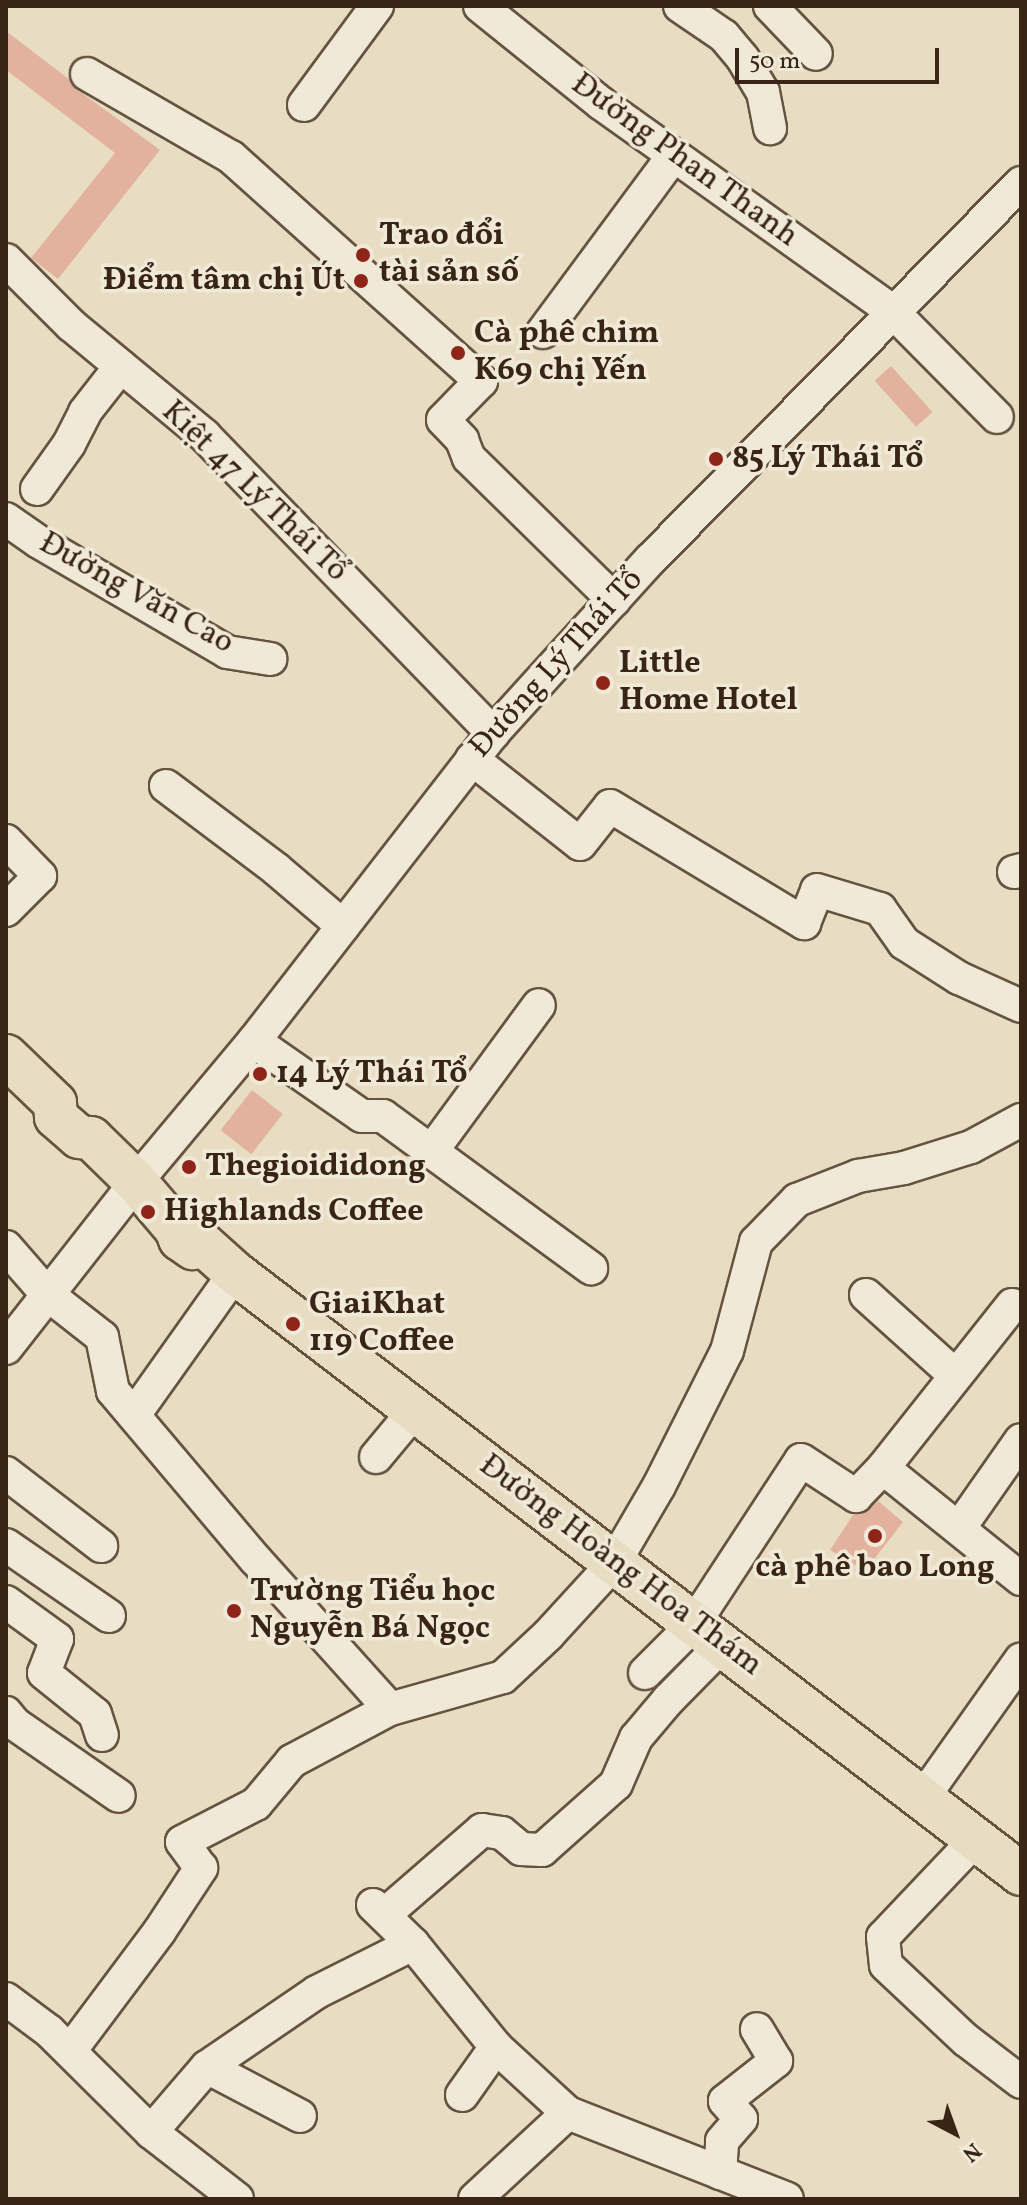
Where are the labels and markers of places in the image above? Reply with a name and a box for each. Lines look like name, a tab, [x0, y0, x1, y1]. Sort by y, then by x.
place label: Trao đổi tài sản số	[379, 218, 519, 293]
marker: Trao đổi tài sản số	[354, 246, 372, 264]
place label: Điểm tâm chị Út	[103, 262, 345, 300]
marker: Điểm tâm chị Út	[352, 272, 370, 290]
place label: Cà phê chim K69 chị Yến	[474, 316, 659, 391]
marker: Cà phê chim K69 chị Yến	[449, 344, 467, 362]
place label: 85 Lý Thái Tổ	[732, 440, 925, 478]
marker: 85 Lý Thái Tổ	[707, 450, 725, 468]
place label: Little Home Hotel	[619, 646, 798, 721]
marker: Little Home Hotel	[594, 674, 612, 692]
place label: 14 Lý Thái Tổ	[276, 1055, 469, 1093]
marker: 14 Lý Thái Tổ	[251, 1065, 269, 1083]
place label: Thegioididong	[205, 1148, 426, 1186]
marker: Thegioididong	[180, 1158, 198, 1176]
place label: Highlands Coffee	[164, 1193, 424, 1231]
marker: Highlands Coffee	[139, 1203, 157, 1221]
place label: GiaiKhat 119 Coffee	[309, 1287, 454, 1362]
marker: GiaiKhat 119 Coffee	[284, 1315, 302, 1333]
marker: cà phê bao Long	[866, 1527, 884, 1545]
place label: cà phê bao Long	[755, 1549, 995, 1587]
place label: Trường Tiểu học Nguyễn Bá Ngọc	[250, 1574, 496, 1649]
marker: Trường Tiểu học Nguyễn Bá Ngọc	[225, 1602, 243, 1620]

